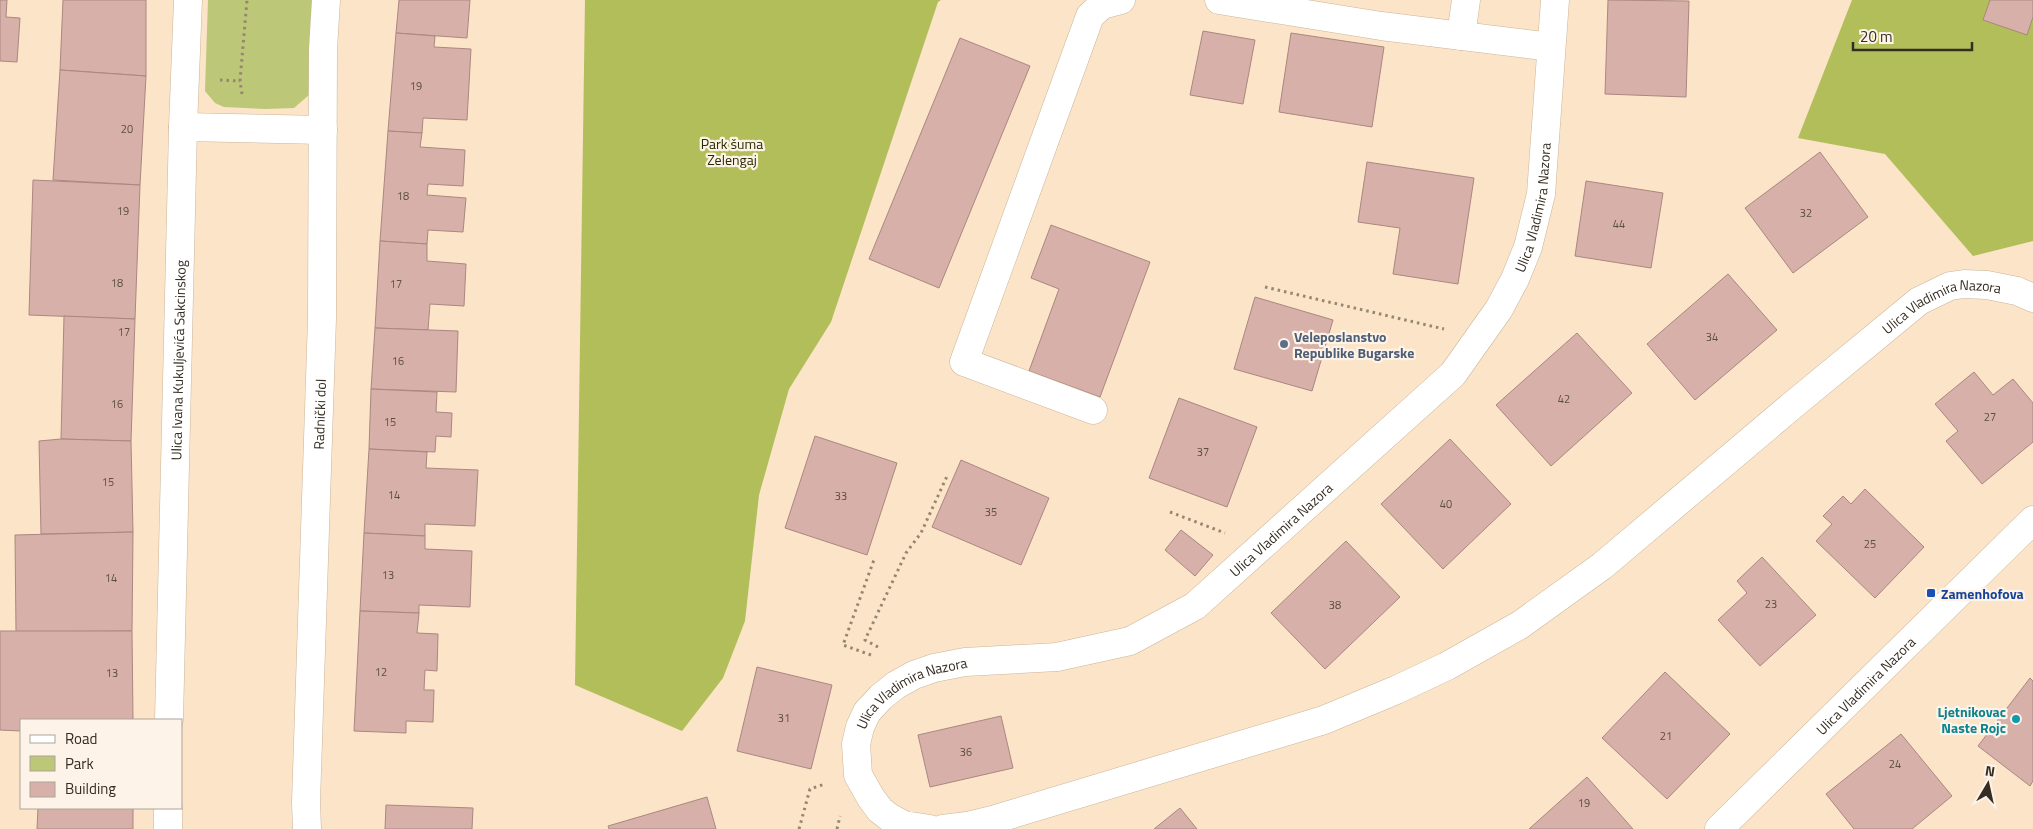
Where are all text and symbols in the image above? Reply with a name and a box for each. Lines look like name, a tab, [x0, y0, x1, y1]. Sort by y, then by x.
scale bar	[1853, 20, 1972, 52]
text: 20 m	[1860, 25, 1893, 48]
house number: 19	[410, 78, 422, 94]
house number: 20	[121, 121, 133, 137]
park label: Park šuma Zelengaj	[701, 133, 763, 170]
street label: Ulica Vladimira Nazora	[1508, 142, 1555, 275]
house number: 18	[397, 188, 409, 204]
house number: 19	[117, 203, 129, 219]
house number: 32	[1800, 205, 1812, 221]
house number: 44	[1613, 216, 1625, 232]
street label: Ulica Ivana Kukuljevića Sakcinskog	[165, 260, 190, 461]
street label: Ulica Vladimira Nazora	[1877, 273, 2003, 338]
house number: 18	[111, 275, 123, 291]
house number: 17	[390, 276, 402, 292]
house number: 17	[118, 324, 130, 340]
place label: Veleposlanstvo Republike Bugarske	[1294, 326, 1414, 363]
house number: 34	[1706, 329, 1718, 345]
marker: Veleposlanstvo Republike Bugarske	[1278, 338, 1290, 350]
house number: 16	[392, 353, 404, 369]
street label: Radnički dol	[307, 379, 330, 450]
house number: 42	[1558, 391, 1570, 407]
house number: 16	[111, 396, 123, 412]
house number: 27	[1984, 409, 1996, 425]
house number: 15	[384, 414, 396, 430]
house number: 37	[1197, 444, 1209, 460]
house number: 15	[102, 474, 114, 490]
street label: Ulica Vladimira Nazora	[1224, 477, 1337, 581]
house number: 14	[388, 487, 400, 503]
house number: 33	[835, 488, 847, 504]
house number: 40	[1440, 496, 1452, 512]
house number: 35	[985, 504, 997, 520]
house number: 25	[1864, 536, 1876, 552]
house number: 13	[382, 567, 394, 583]
house number: 14	[105, 570, 117, 586]
place label: Zamenhofova	[1941, 583, 2024, 604]
marker: Zamenhofova	[1925, 587, 1937, 599]
house number: 23	[1765, 596, 1777, 612]
house number: 38	[1329, 597, 1341, 613]
street label: Ulica Vladimira Nazora	[1811, 631, 1920, 739]
street label: Ulica Vladimira Nazora	[850, 651, 969, 732]
house number: 12	[375, 664, 387, 680]
house number: 13	[106, 665, 118, 681]
place label: Ljetnikovac Naste Rojc	[1937, 701, 2006, 738]
house number: 31	[778, 710, 790, 726]
marker: Ljetnikovac Naste Rojc	[2010, 713, 2022, 725]
legend	[20, 719, 182, 809]
text: Road	[65, 727, 97, 750]
house number: 21	[1660, 728, 1672, 744]
house number: 36	[960, 744, 972, 760]
text: Park	[65, 752, 94, 775]
house number: 24	[1889, 756, 1901, 772]
north arrow	[1963, 759, 2013, 809]
text: N	[1984, 760, 1997, 782]
text: Building	[65, 777, 116, 800]
house number: 19	[1578, 795, 1590, 811]

